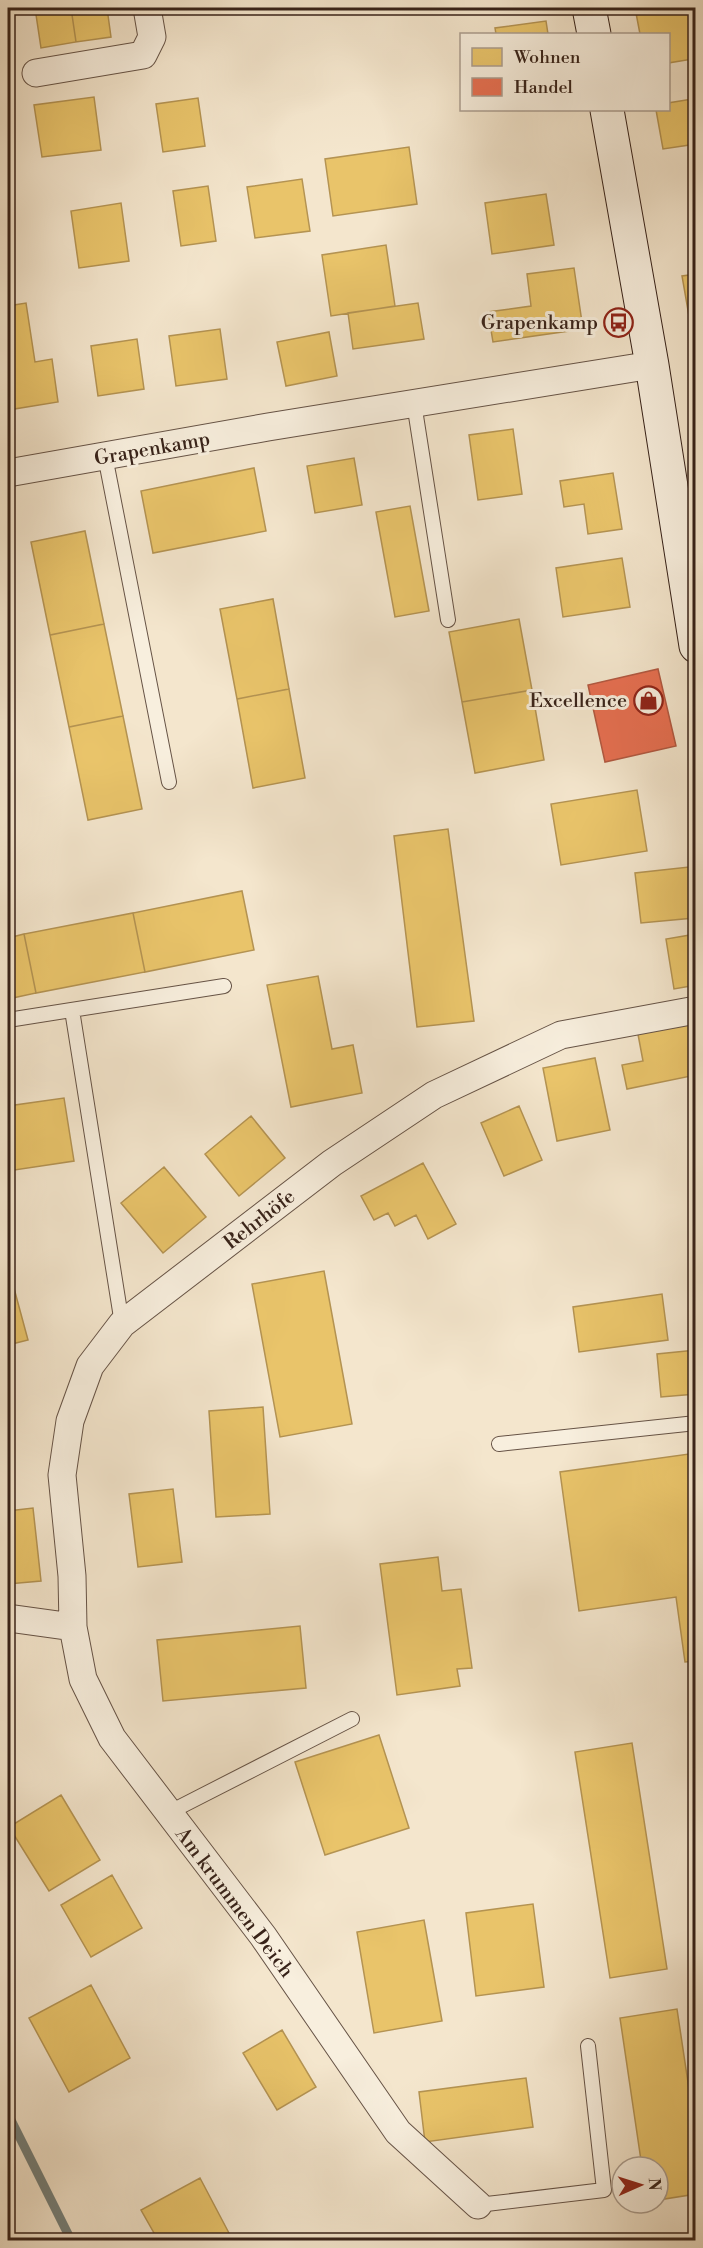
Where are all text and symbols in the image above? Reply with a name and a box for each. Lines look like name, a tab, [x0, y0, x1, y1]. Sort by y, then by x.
legend	[460, 33, 670, 111]
text: Wohnen	[513, 46, 581, 69]
text: Handel	[514, 76, 574, 99]
bus stop icon: Grapenkamp	[603, 306, 635, 338]
place label: Grapenkamp	[481, 311, 598, 336]
street label: Grapenkamp	[92, 427, 212, 472]
shop icon: Excellence	[632, 684, 664, 716]
place label: Excellence	[529, 689, 627, 714]
street label: Rehrhöfe	[219, 1185, 301, 1256]
street label: Am krummen Deich	[169, 1822, 298, 1983]
north arrow	[610, 2155, 670, 2215]
text: N	[644, 2177, 664, 2191]

